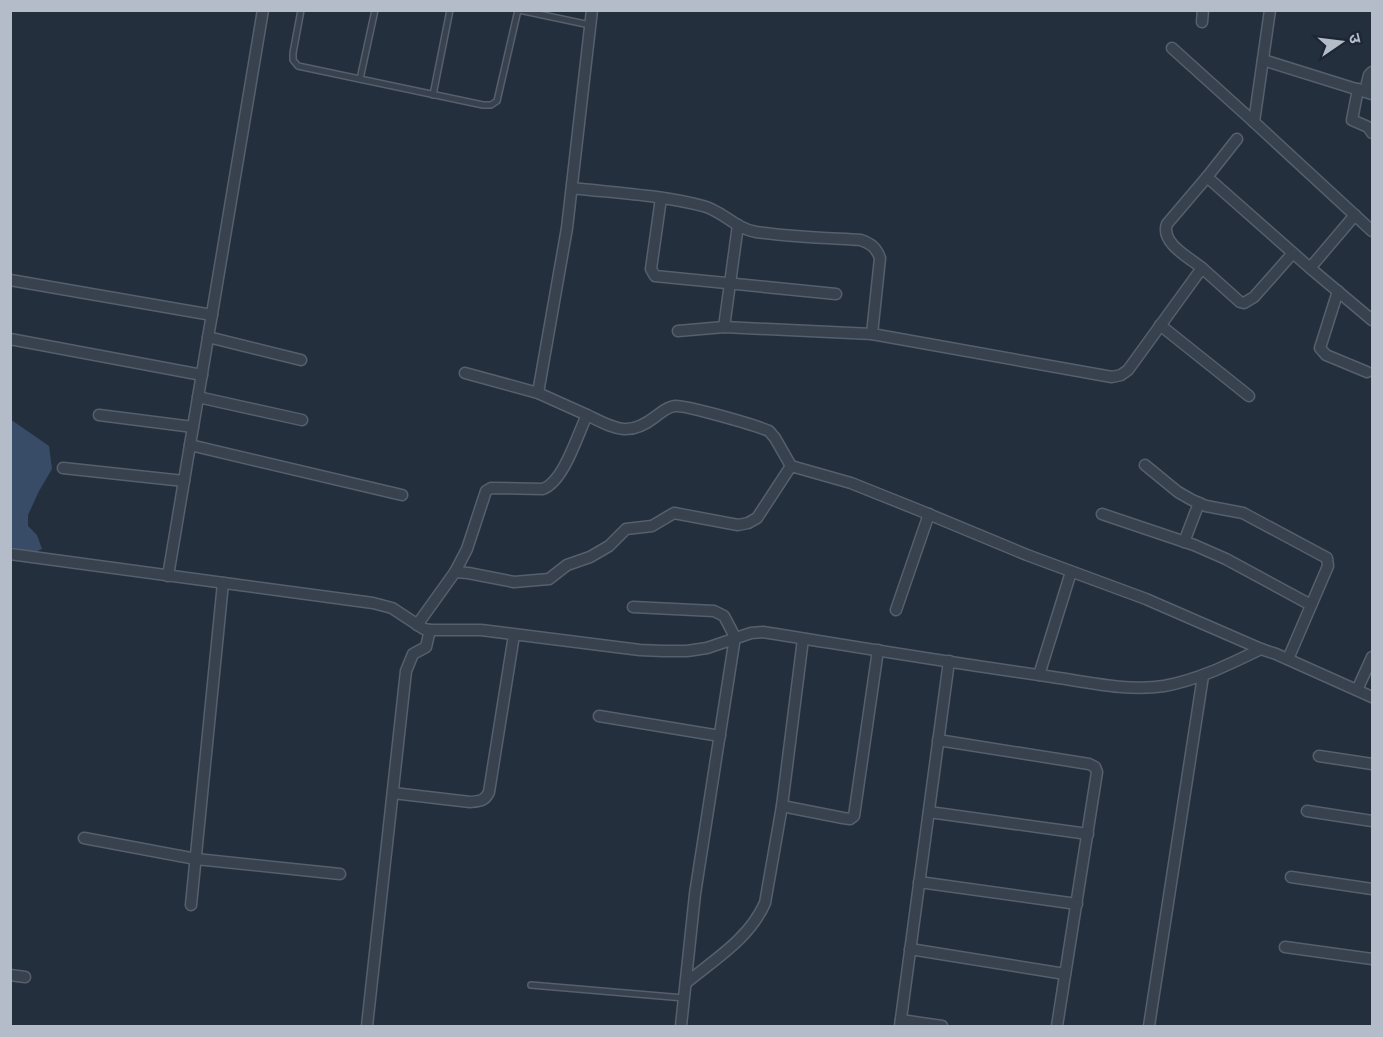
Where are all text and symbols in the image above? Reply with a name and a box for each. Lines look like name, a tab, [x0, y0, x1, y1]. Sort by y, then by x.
north arrow	[1311, 12, 1371, 72]
text: उ	[1343, 31, 1367, 46]

